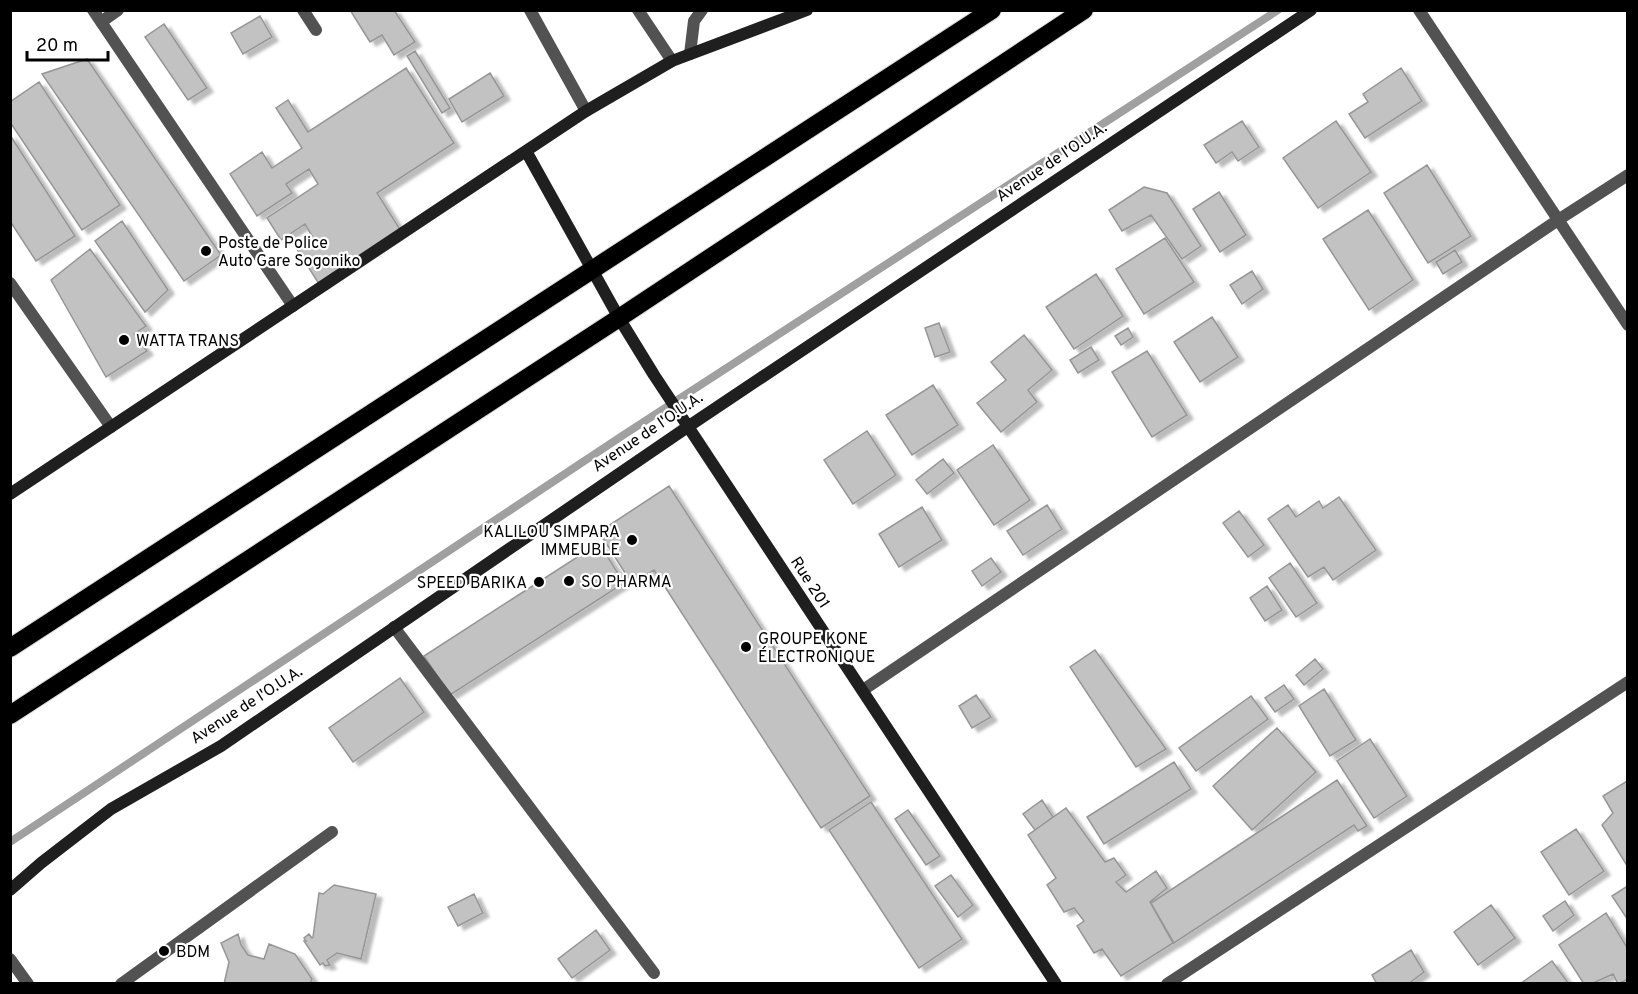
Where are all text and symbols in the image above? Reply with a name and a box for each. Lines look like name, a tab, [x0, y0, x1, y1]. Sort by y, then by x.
scale bar	[27, 24, 108, 62]
text: 20 m	[36, 35, 78, 58]
street label: Avenue de l'O.U.A.	[993, 118, 1111, 207]
place label: Poste de Police Auto Gare Sogoniko	[218, 234, 361, 272]
marker: Poste de Police Auto Gare Sogoniko	[199, 244, 213, 258]
place label: WATTA TRANS	[136, 332, 239, 352]
marker: WATTA TRANS	[117, 333, 131, 347]
street label: Avenue de l'O.U.A.	[589, 388, 707, 477]
place label: KALILOU SIMPARA IMMEUBLE	[483, 523, 620, 561]
marker: KALILOU SIMPARA IMMEUBLE	[625, 533, 639, 547]
street label: Rue 201	[785, 553, 833, 613]
place label: SO PHARMA	[581, 573, 672, 593]
place label: SPEED BARIKA	[417, 574, 527, 594]
marker: SO PHARMA	[562, 574, 576, 588]
marker: SPEED BARIKA	[532, 575, 546, 589]
place label: GROUPE KONE ÉLECTRONIQUE	[758, 630, 875, 668]
marker: GROUPE KONE ÉLECTRONIQUE	[739, 640, 753, 654]
street label: Avenue de l'O.U.A.	[187, 662, 307, 749]
place label: BDM	[176, 943, 210, 963]
marker: BDM	[157, 944, 171, 958]

